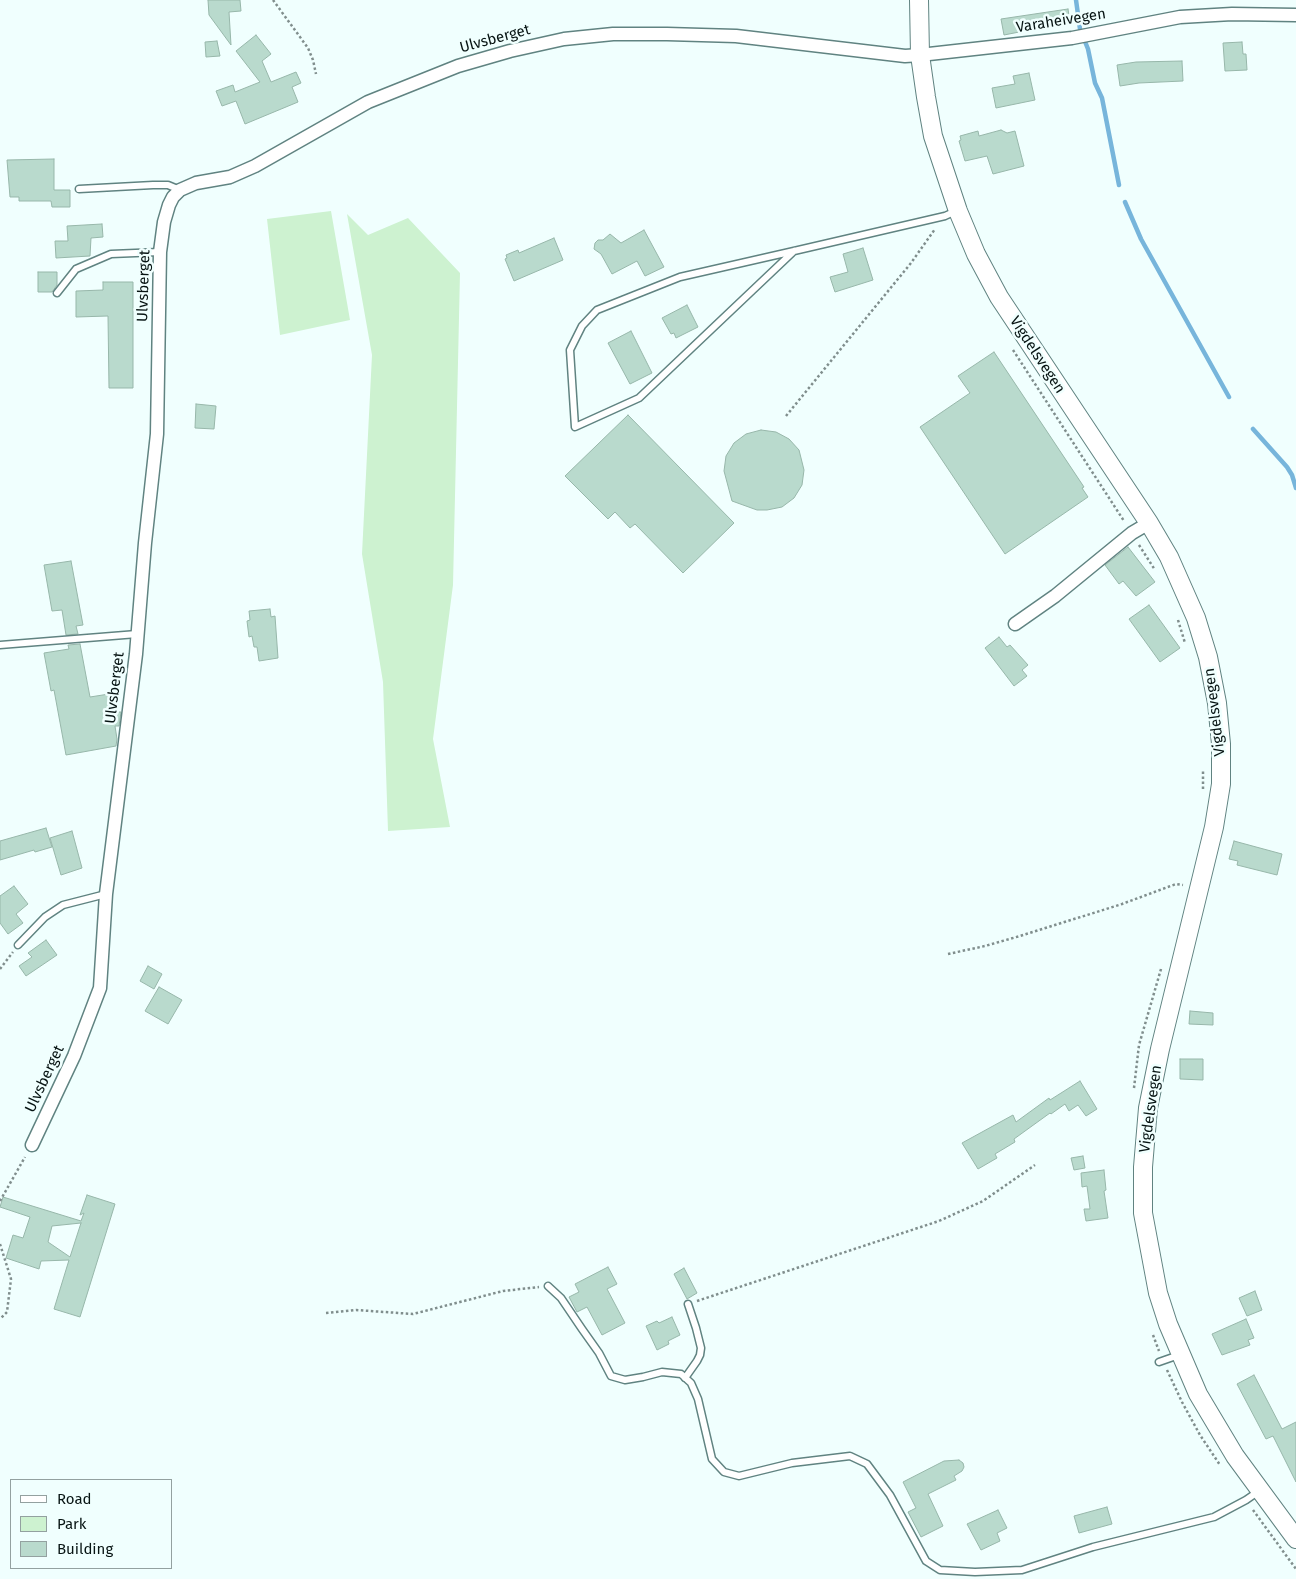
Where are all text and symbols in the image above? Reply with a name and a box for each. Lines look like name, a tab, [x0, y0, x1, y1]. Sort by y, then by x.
street label: Varaheivegen	[1015, 5, 1107, 37]
street label: Ulvsberget	[458, 21, 532, 57]
street label: Ulvsberget	[134, 250, 154, 322]
street label: Vigdelsvegen	[1005, 313, 1069, 397]
street label: Ulvsberget	[102, 651, 128, 725]
street label: Vigdelsvegen	[1201, 667, 1229, 757]
street label: Ulvsberget	[22, 1042, 68, 1116]
street label: Vigdelsvegen	[1136, 1064, 1166, 1154]
legend	[10, 1479, 172, 1569]
text: Road	[57, 1490, 92, 1508]
text: Park	[57, 1515, 87, 1533]
text: Building	[57, 1540, 113, 1558]

